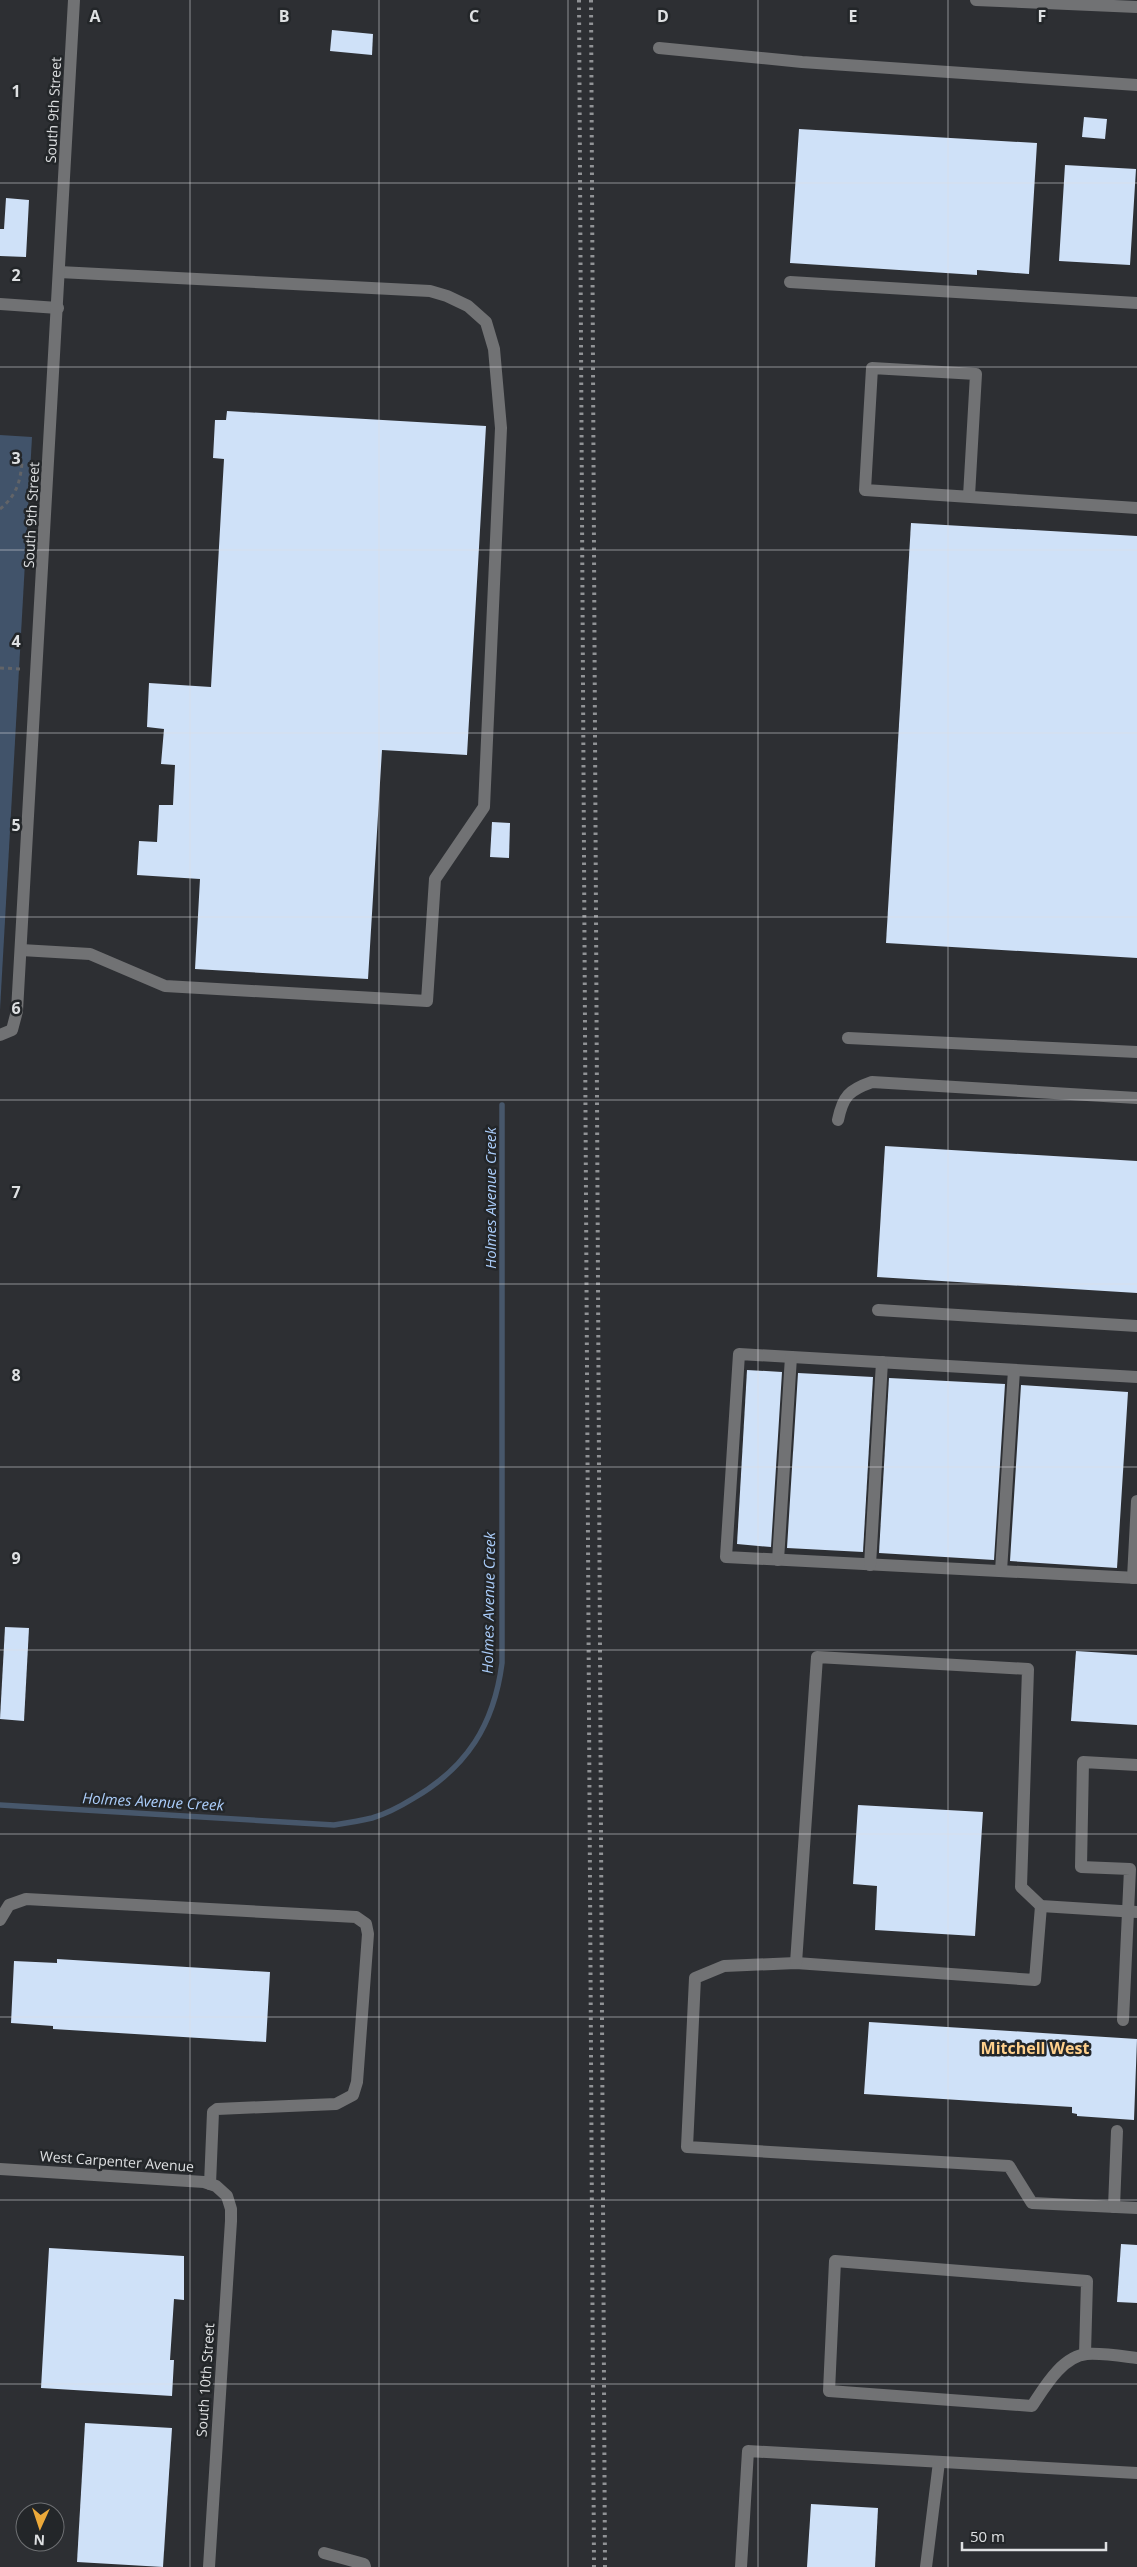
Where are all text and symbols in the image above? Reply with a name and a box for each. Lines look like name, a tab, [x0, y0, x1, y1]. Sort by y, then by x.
text: A	[89, 5, 101, 27]
text: B	[279, 5, 289, 27]
text: C	[469, 5, 479, 27]
text: D	[657, 5, 669, 27]
text: E	[849, 5, 858, 27]
text: F	[1038, 5, 1046, 27]
street label: South 9th Street	[41, 56, 65, 164]
text: 1	[11, 80, 21, 102]
text: 2	[11, 264, 21, 286]
text: 3	[11, 447, 21, 469]
street label: South 9th Street	[19, 461, 43, 569]
text: 4	[11, 630, 21, 652]
text: 5	[11, 814, 21, 836]
text: 6	[11, 997, 21, 1019]
water label: Holmes Avenue Creek	[480, 1126, 500, 1269]
text: 7	[11, 1181, 21, 1203]
text: 8	[11, 1364, 21, 1386]
water label: Holmes Avenue Creek	[477, 1531, 499, 1674]
text: 9	[11, 1547, 21, 1569]
water label: Holmes Avenue Creek	[82, 1787, 225, 1815]
district label: Mitchell West	[981, 2037, 1089, 2059]
street label: West Carpenter Avenue	[39, 2146, 195, 2176]
street label: South 10th Street	[192, 2322, 218, 2438]
north arrow	[15, 2502, 65, 2552]
scale bar	[962, 2520, 1106, 2552]
text: 50 m	[970, 2526, 1005, 2546]
text: N	[33, 2531, 45, 2550]

